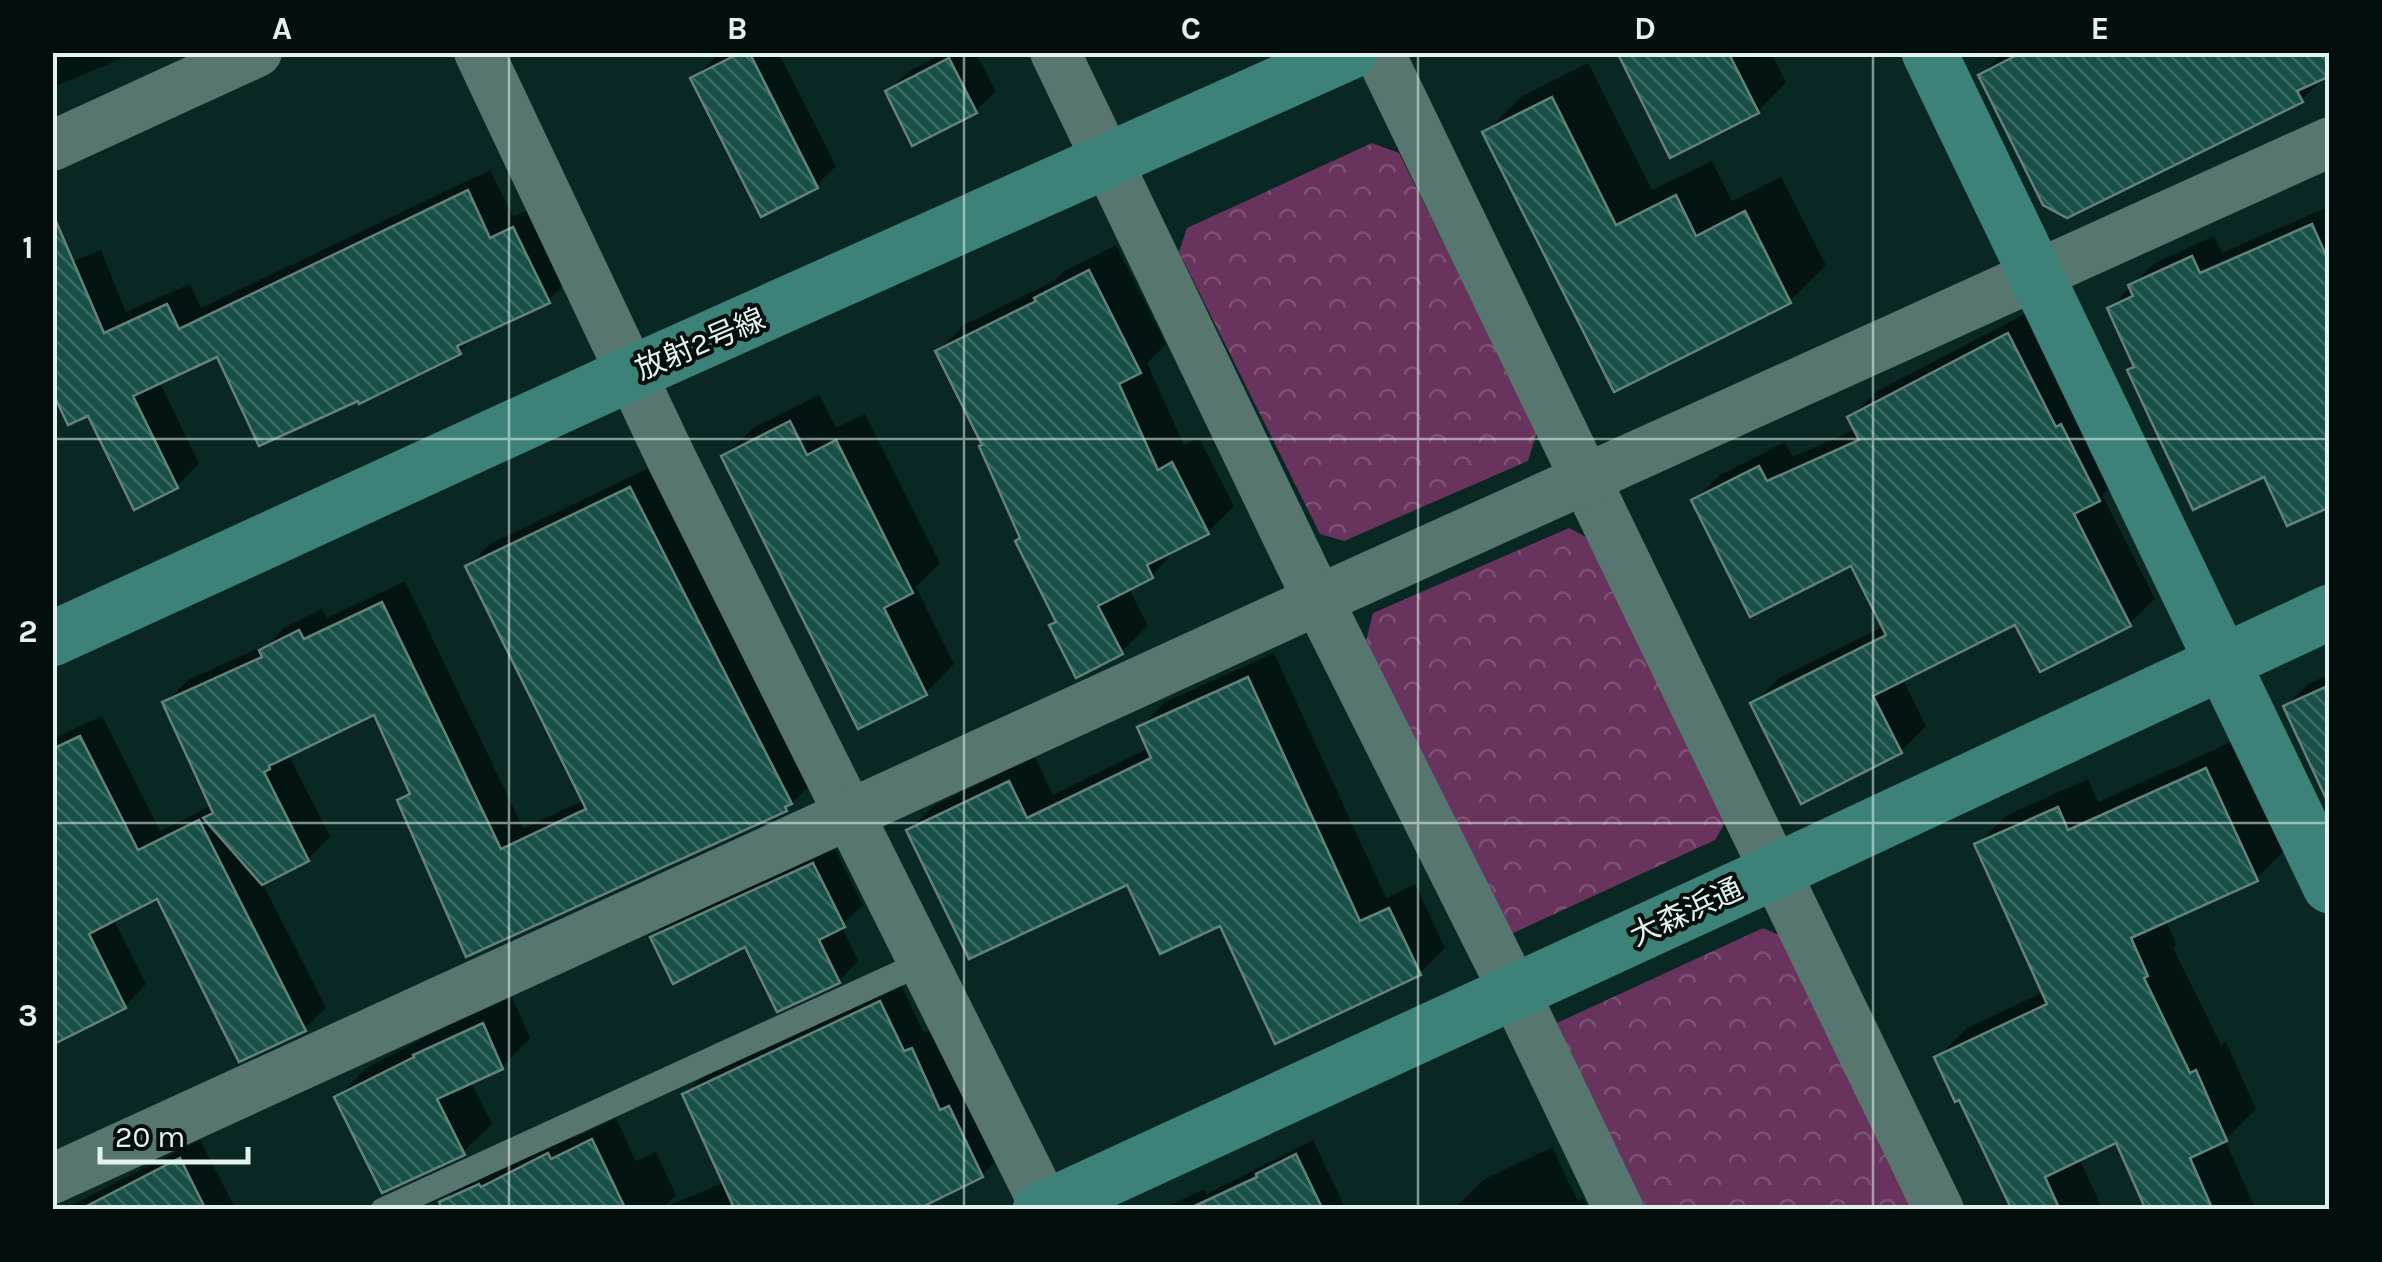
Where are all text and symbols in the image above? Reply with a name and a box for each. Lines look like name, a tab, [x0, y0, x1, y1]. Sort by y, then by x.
text: A	[272, 10, 292, 47]
text: B	[727, 10, 747, 47]
text: C	[1181, 10, 1201, 47]
text: D	[1634, 10, 1656, 47]
text: E	[2091, 10, 2109, 47]
text: 1	[22, 229, 34, 266]
street label: 放射2号線	[630, 301, 770, 387]
text: 2	[18, 613, 38, 650]
street label: 大森浜通	[1624, 870, 1748, 954]
text: 3	[18, 997, 38, 1034]
scale bar	[100, 1102, 248, 1164]
text: 20 m	[115, 1119, 185, 1155]

